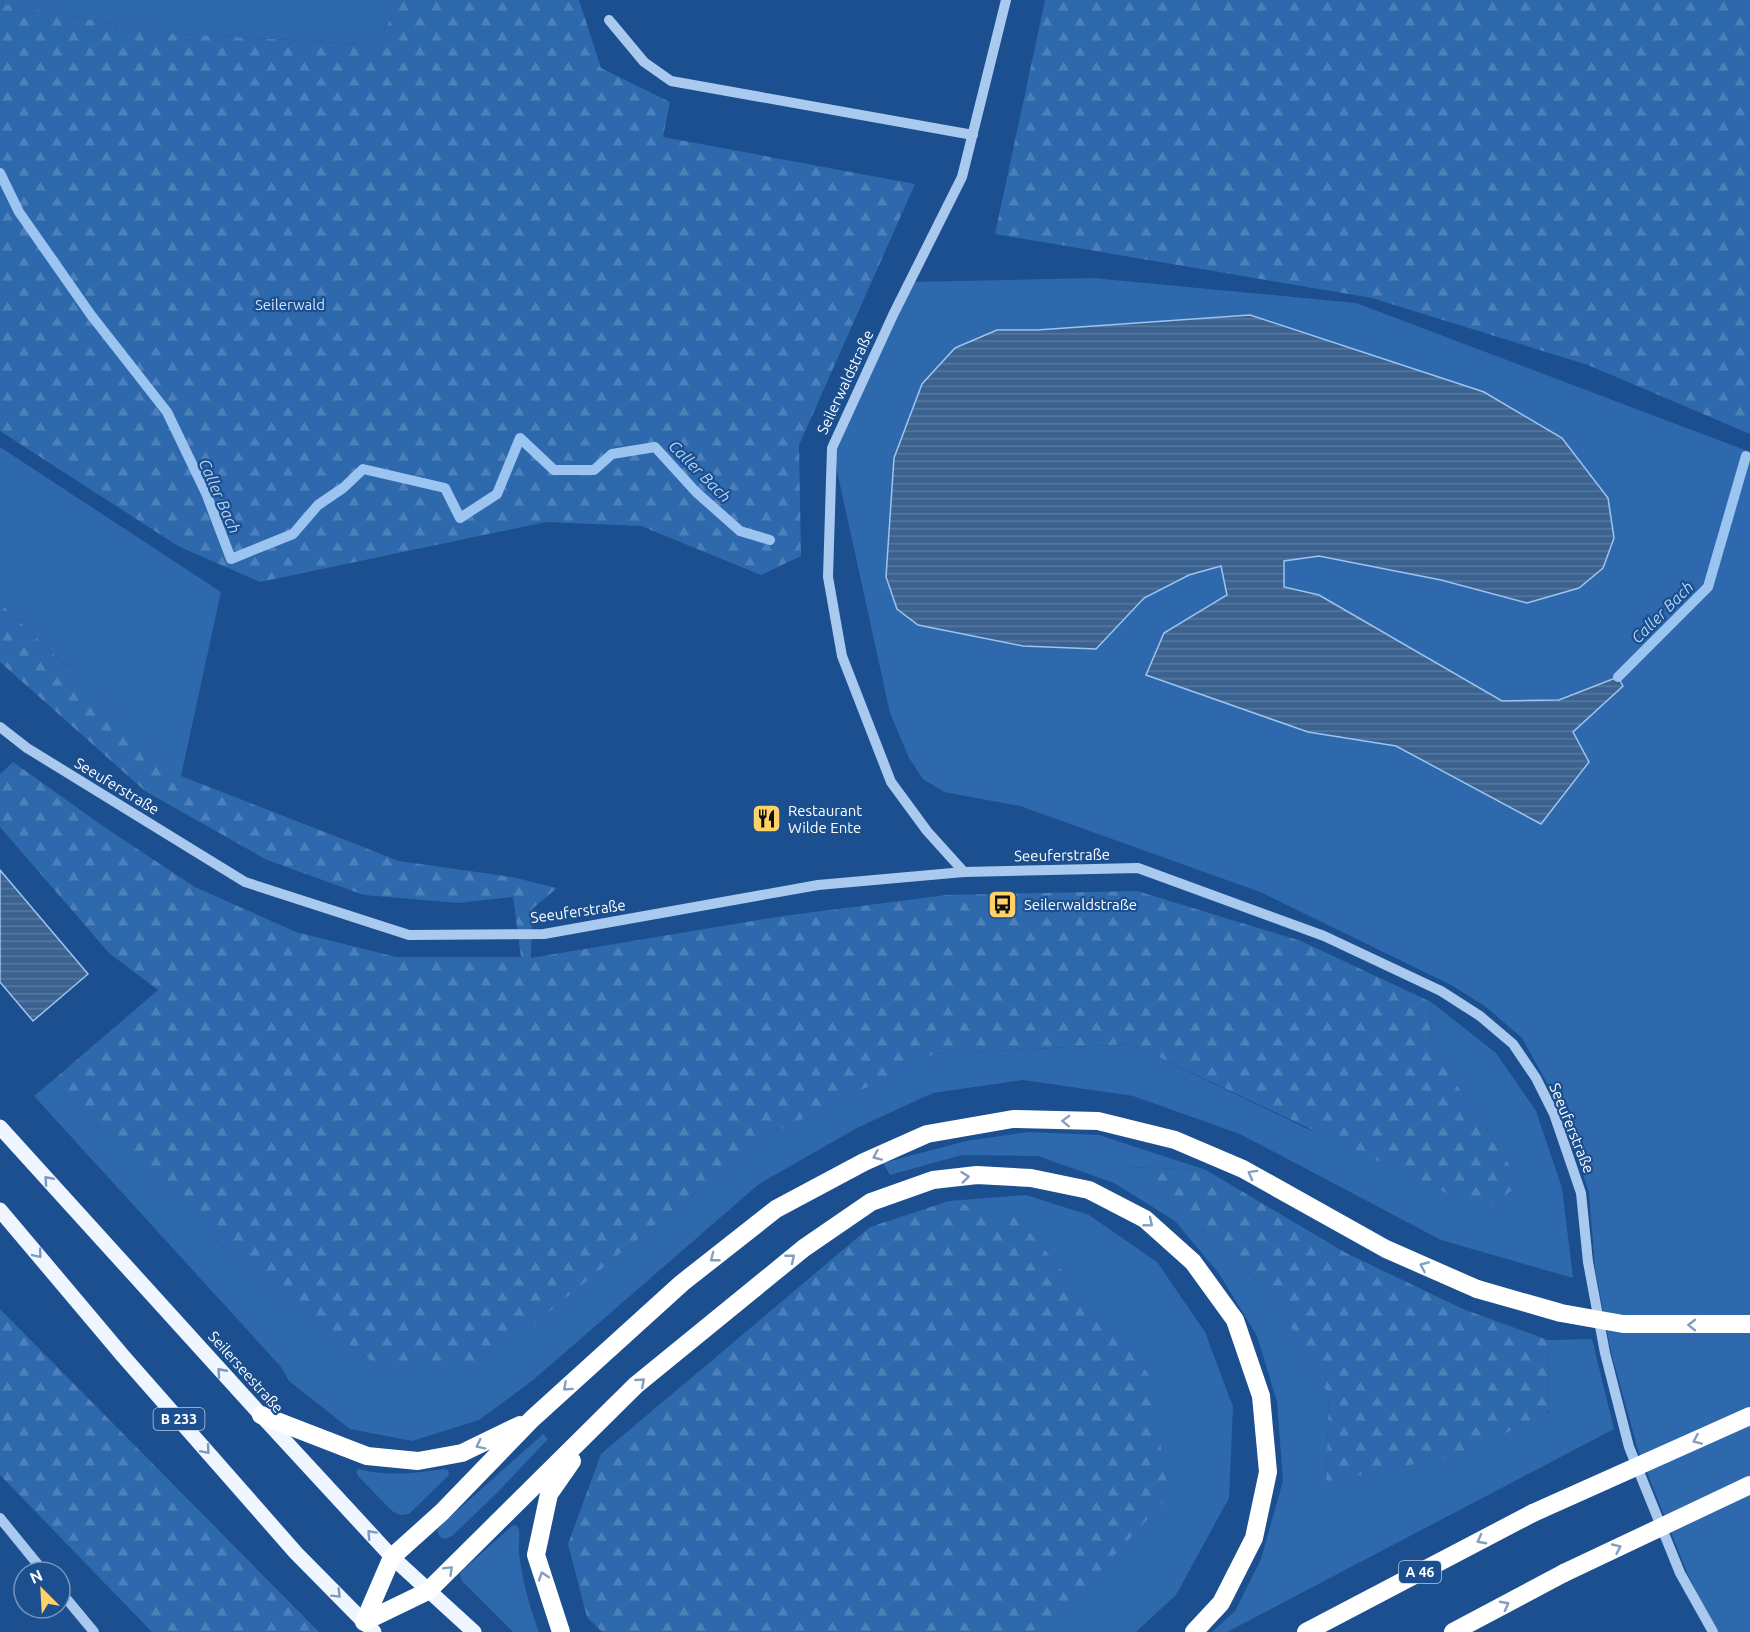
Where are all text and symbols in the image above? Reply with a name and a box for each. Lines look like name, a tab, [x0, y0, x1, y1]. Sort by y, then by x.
park label: Seilerwald	[255, 296, 325, 313]
street label: Seilerwaldstraße	[813, 327, 877, 437]
water label: Caller Bach	[665, 436, 735, 506]
water label: Caller Bach	[196, 456, 244, 536]
water label: Caller Bach	[1627, 577, 1697, 647]
street label: Seeuferstraße	[72, 754, 162, 818]
place label: Restaurant Wilde Ente	[788, 802, 862, 836]
restaurant icon: Restaurant Wilde Ente	[751, 803, 783, 835]
street label: Seeuferstraße	[1014, 846, 1110, 864]
bus stop icon: Seilerwaldstraße	[987, 888, 1019, 920]
street label: Seeuferstraße	[529, 896, 627, 926]
place label: Seilerwaldstraße	[1024, 896, 1137, 913]
street label: Seeuferstraße	[1546, 1080, 1598, 1176]
one-way arrow	[1062, 1114, 1071, 1127]
one-way arrow	[872, 1149, 883, 1161]
one-way arrow	[1248, 1170, 1258, 1181]
one-way arrow	[960, 1171, 969, 1183]
one-way arrow	[44, 1177, 55, 1187]
one-way arrow	[1143, 1216, 1154, 1227]
one-way arrow	[31, 1247, 42, 1258]
one-way arrow	[709, 1251, 720, 1262]
one-way arrow	[784, 1255, 795, 1266]
one-way arrow	[1419, 1261, 1430, 1273]
one-way arrow	[1687, 1318, 1696, 1331]
street label: Seilerseestraße	[205, 1328, 287, 1416]
one-way arrow	[217, 1368, 228, 1379]
one-way arrow	[634, 1378, 645, 1389]
one-way arrow	[564, 1380, 574, 1391]
road number: B 233	[154, 1408, 204, 1430]
one-way arrow	[1692, 1433, 1703, 1445]
one-way arrow	[475, 1437, 486, 1449]
one-way arrow	[199, 1443, 210, 1454]
one-way arrow	[367, 1530, 378, 1541]
one-way arrow	[1477, 1533, 1488, 1544]
one-way arrow	[1611, 1543, 1622, 1555]
north arrow	[12, 1560, 72, 1620]
road number: A 46	[1399, 1561, 1441, 1583]
text: N	[27, 1566, 45, 1587]
one-way arrow	[443, 1566, 453, 1577]
one-way arrow	[538, 1571, 550, 1582]
one-way arrow	[330, 1588, 341, 1598]
one-way arrow	[1498, 1601, 1509, 1612]

